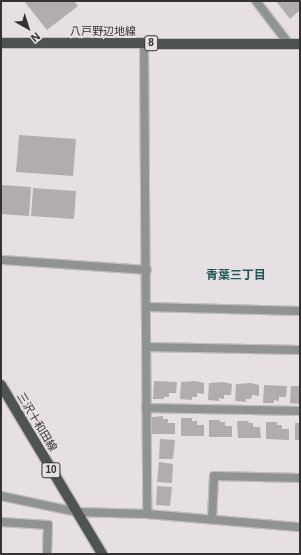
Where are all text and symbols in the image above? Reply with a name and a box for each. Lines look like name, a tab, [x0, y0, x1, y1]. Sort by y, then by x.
north arrow	[8, 8, 48, 48]
street label: 八戸野辺地線	[70, 24, 136, 38]
text: N	[29, 30, 42, 44]
road number: 8	[144, 35, 158, 51]
district label: 青葉三丁目	[206, 269, 266, 283]
street label: 三沢十和田線	[14, 390, 60, 454]
road number: 10	[41, 462, 61, 478]

